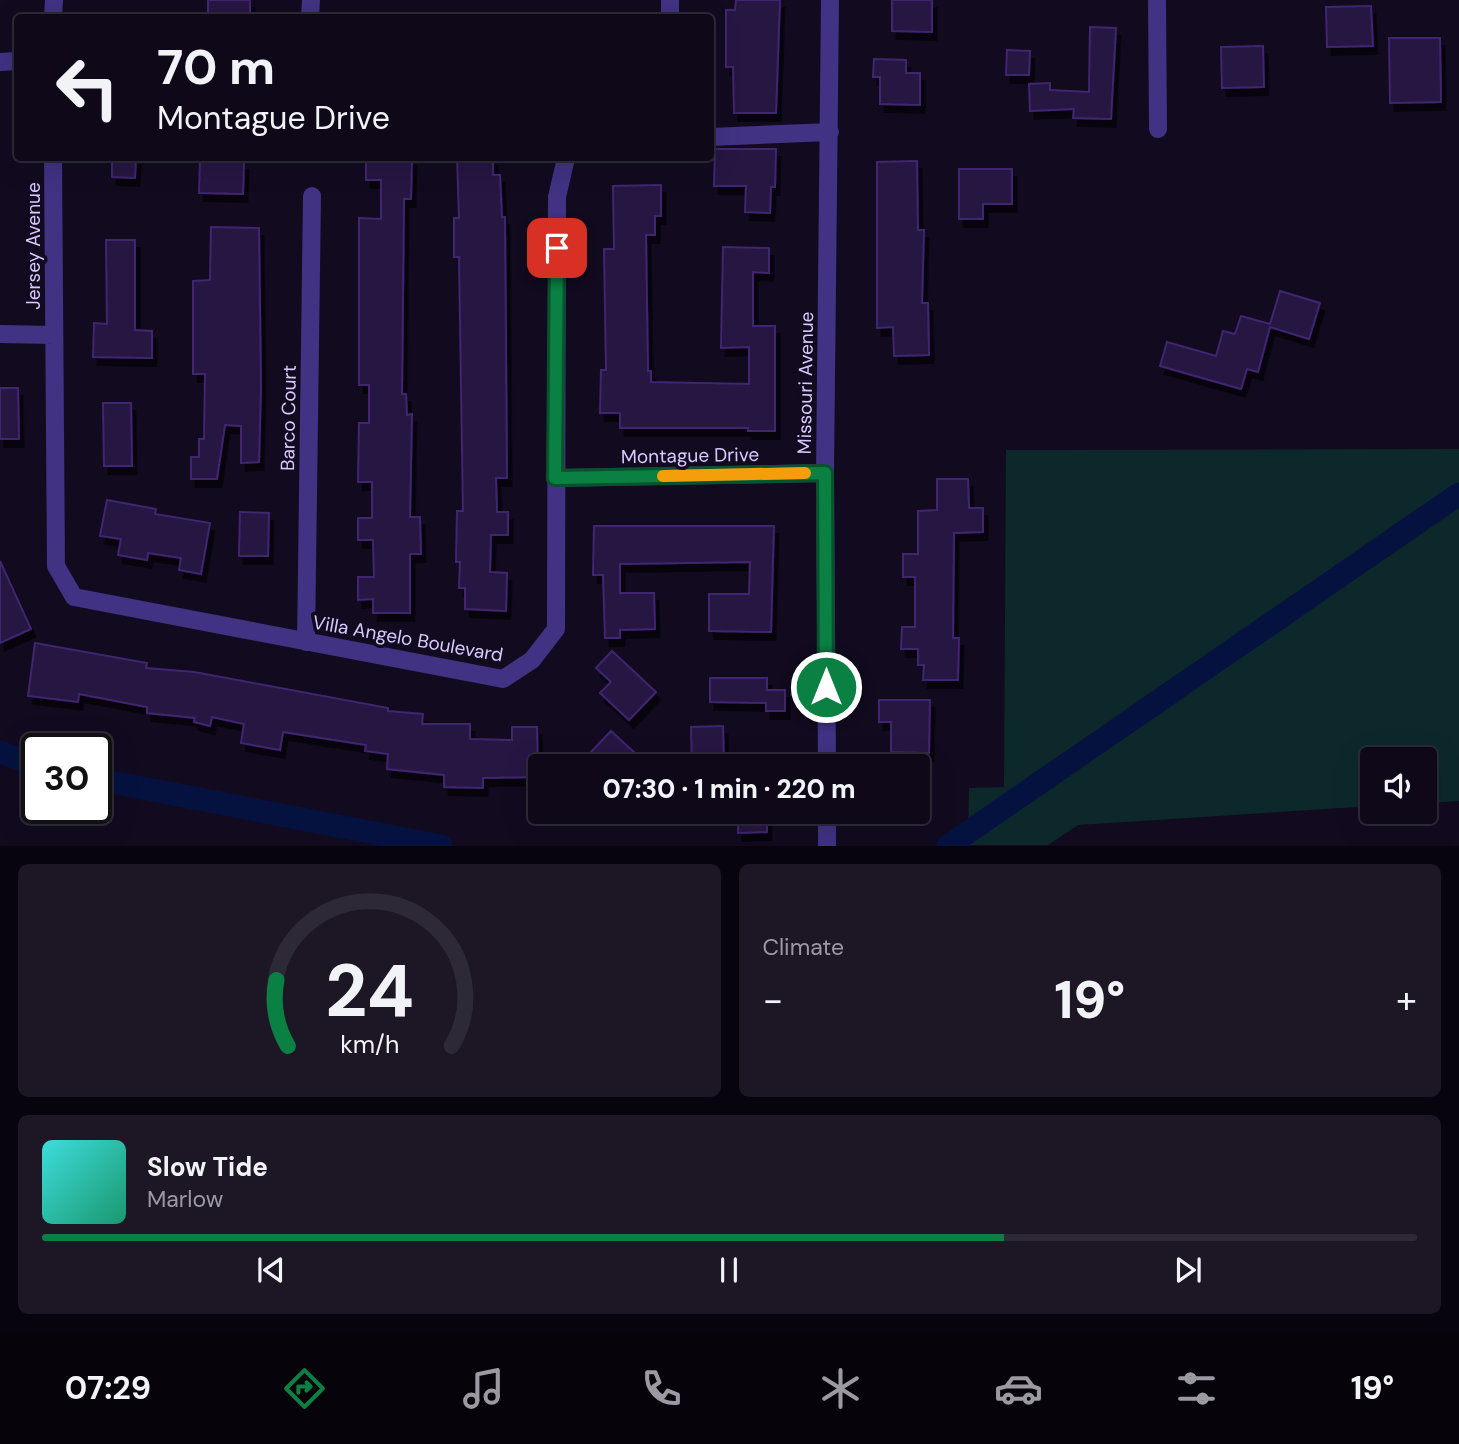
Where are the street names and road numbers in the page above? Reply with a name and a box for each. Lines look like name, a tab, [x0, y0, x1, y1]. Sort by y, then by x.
street label: Jersey Avenue	[21, 182, 46, 310]
street label: Missouri Avenue	[792, 311, 819, 455]
street label: Barco Court	[275, 365, 302, 471]
street label: Montague Drive	[621, 442, 759, 469]
street label: Villa Angelo Boulevard	[311, 609, 505, 668]

